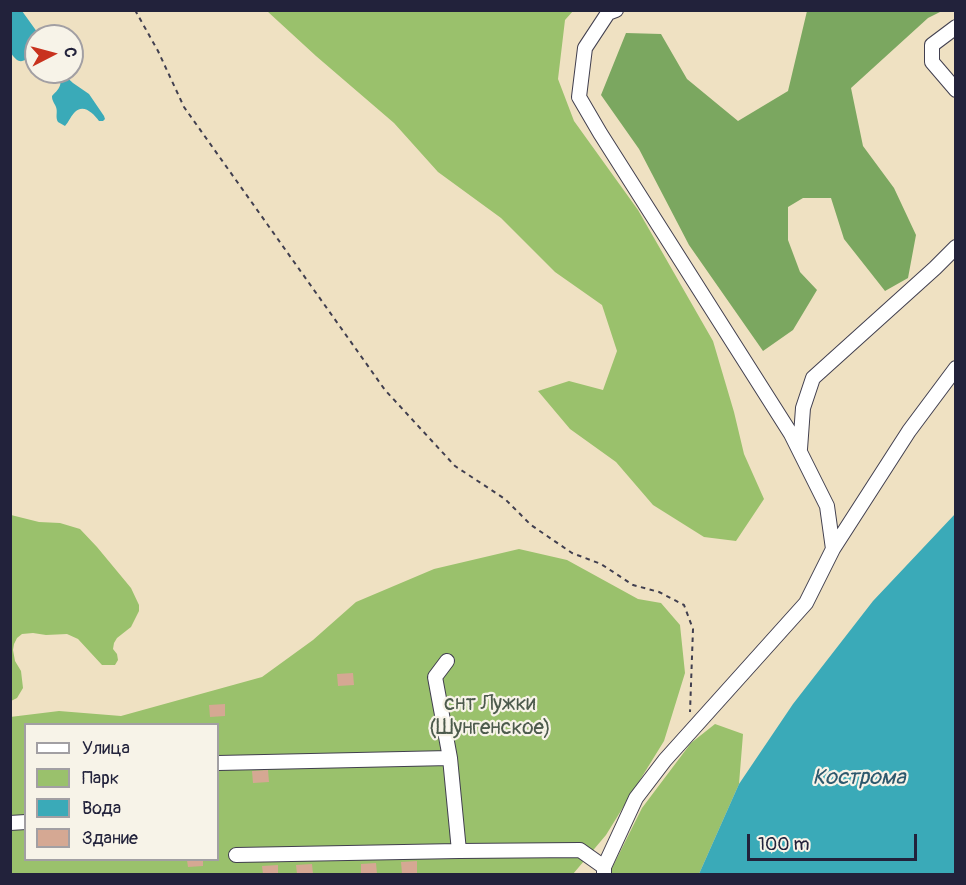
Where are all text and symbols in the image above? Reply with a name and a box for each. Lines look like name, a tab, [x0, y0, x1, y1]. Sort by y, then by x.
north arrow	[24, 24, 84, 84]
text: С	[59, 46, 80, 58]
park label: снт Лужки (Шунгенское)	[429, 692, 551, 742]
legend	[24, 723, 219, 861]
text: Улица	[82, 737, 130, 760]
water label: Кострома	[812, 765, 906, 791]
text: Парк	[82, 767, 119, 790]
text: Вода	[82, 797, 121, 820]
scale bar	[750, 822, 920, 860]
text: Здание	[82, 827, 138, 850]
text: 100 m	[758, 833, 810, 856]

